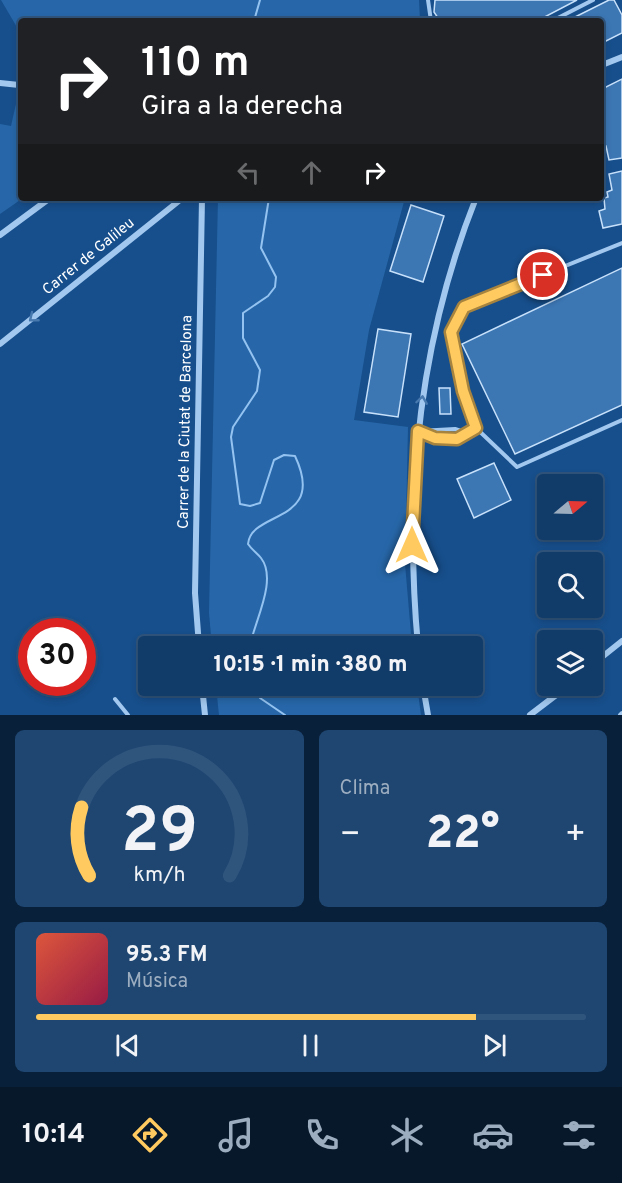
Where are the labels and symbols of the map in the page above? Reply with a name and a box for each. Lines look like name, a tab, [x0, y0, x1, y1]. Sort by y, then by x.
street label: Carrer de Galileu	[39, 214, 139, 300]
pin	[517, 249, 568, 300]
one-way arrow	[29, 310, 40, 321]
street label: Carrer de la Ciutat de Barcelona	[175, 315, 197, 529]
one-way arrow	[416, 395, 428, 404]
north arrow	[537, 474, 603, 540]
position arrow	[380, 513, 444, 577]
speed limit sign: 30	[18, 618, 96, 696]

